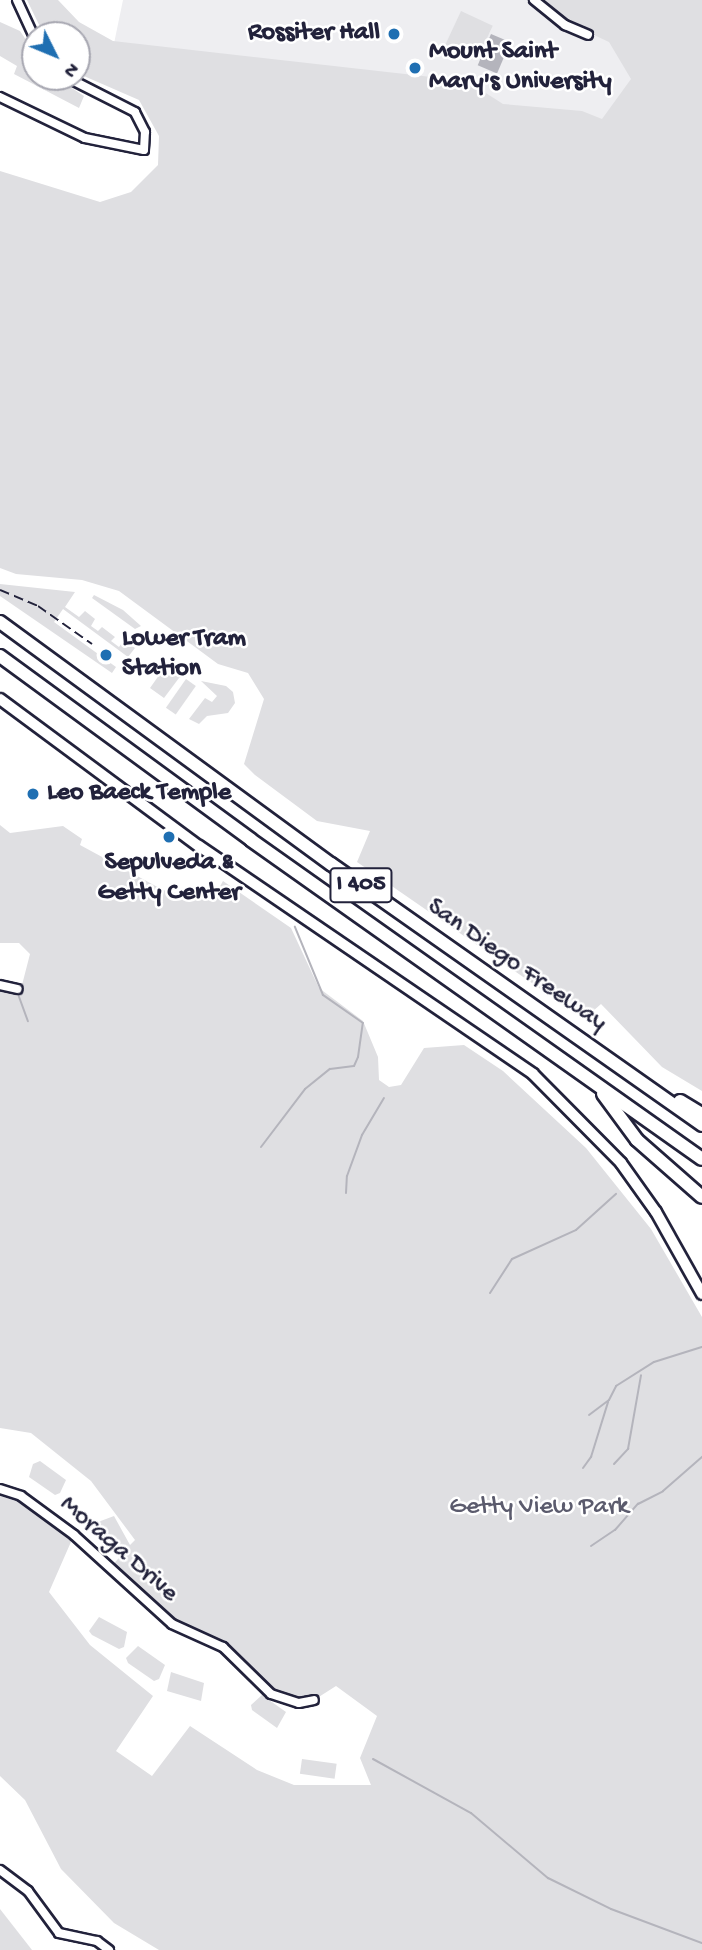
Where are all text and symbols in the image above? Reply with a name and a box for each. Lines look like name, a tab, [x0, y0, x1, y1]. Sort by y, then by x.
place label: Rossiter Hall	[248, 18, 380, 50]
north arrow	[21, 21, 91, 91]
marker: Rossiter Hall	[386, 26, 402, 42]
place label: Mount Saint Mary's University	[429, 37, 612, 98]
text: N	[58, 57, 83, 82]
marker: Mount Saint Mary's University	[407, 60, 423, 76]
place label: Lower Tram Station	[122, 624, 246, 686]
marker: Lower Tram Station	[96, 645, 116, 665]
place label: Leo Baeck Temple	[47, 778, 231, 810]
marker: Leo Baeck Temple	[25, 786, 41, 802]
marker: Sepulveda & Getty Center	[161, 829, 177, 845]
place label: Sepulveda & Getty Center	[97, 848, 241, 910]
road number: I 405	[328, 864, 394, 906]
street label: San Diego Freeway	[420, 892, 612, 1040]
street label: Moraga Drive	[52, 1490, 184, 1610]
park label: Getty View Park	[449, 1492, 629, 1524]

